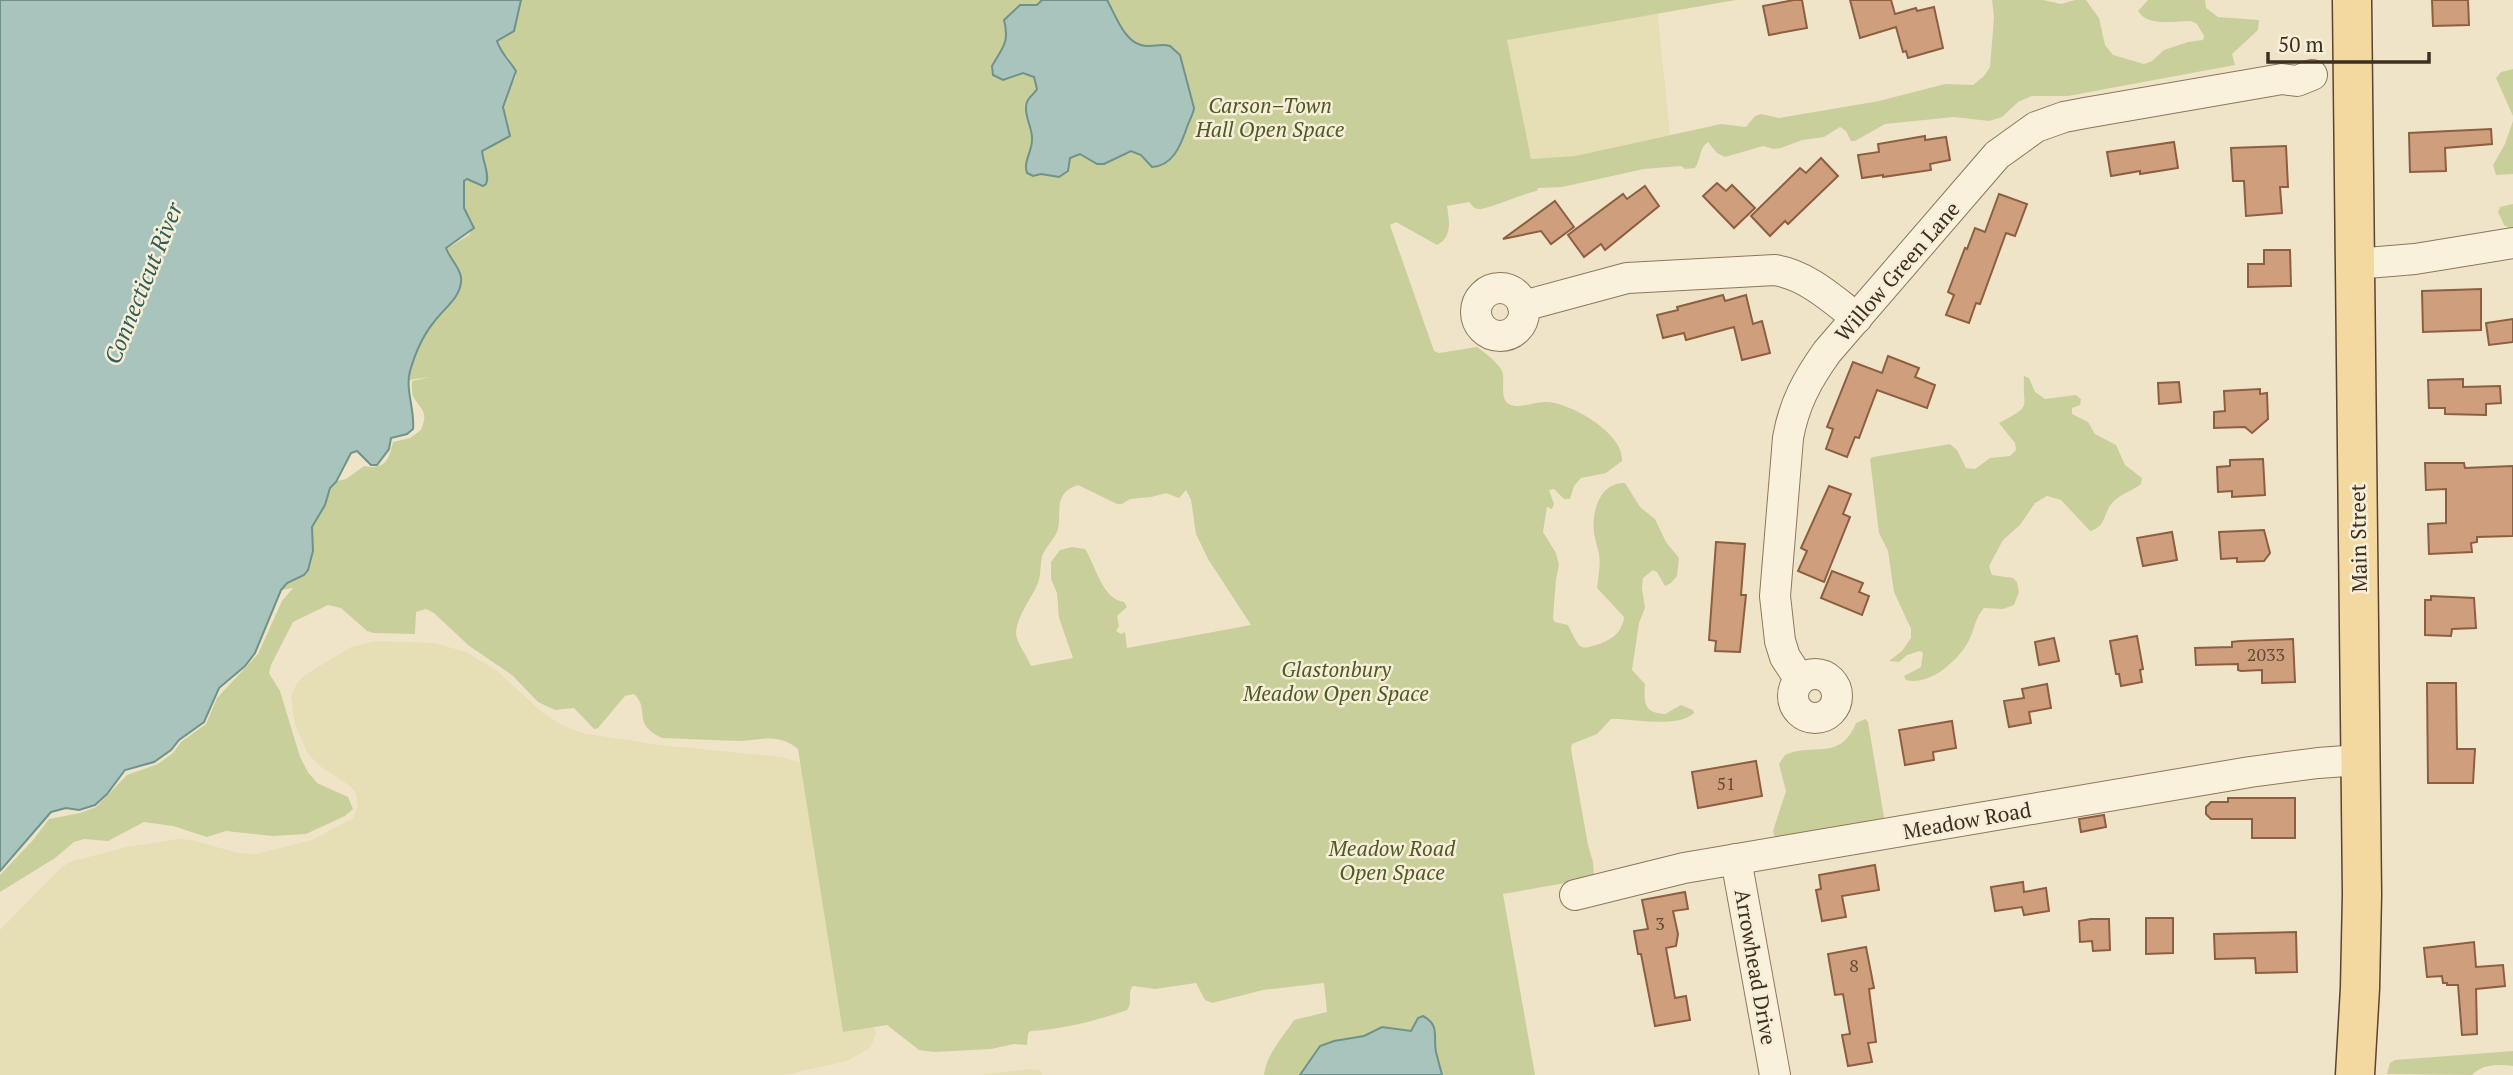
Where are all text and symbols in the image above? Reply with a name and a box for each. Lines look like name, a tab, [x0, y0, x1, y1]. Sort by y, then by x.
scale bar	[2268, 21, 2429, 65]
text: 50 m	[2278, 30, 2324, 58]
park label: Carson–Town Hall Open Space	[1195, 91, 1345, 143]
street label: Willow Green Lane	[1828, 195, 1966, 347]
water label: Connecticut River	[97, 197, 190, 368]
street label: Main Street	[2343, 483, 2373, 593]
house number: 2033	[2247, 642, 2285, 666]
park label: Glastonbury Meadow Open Space	[1242, 655, 1429, 707]
house number: 51	[1716, 771, 1736, 795]
street label: Meadow Road	[1901, 795, 2034, 845]
park label: Meadow Road Open Space	[1328, 834, 1456, 886]
street label: Arrowhead Drive	[1729, 887, 1783, 1047]
house number: 3	[1655, 911, 1665, 935]
house number: 8	[1849, 953, 1859, 977]

